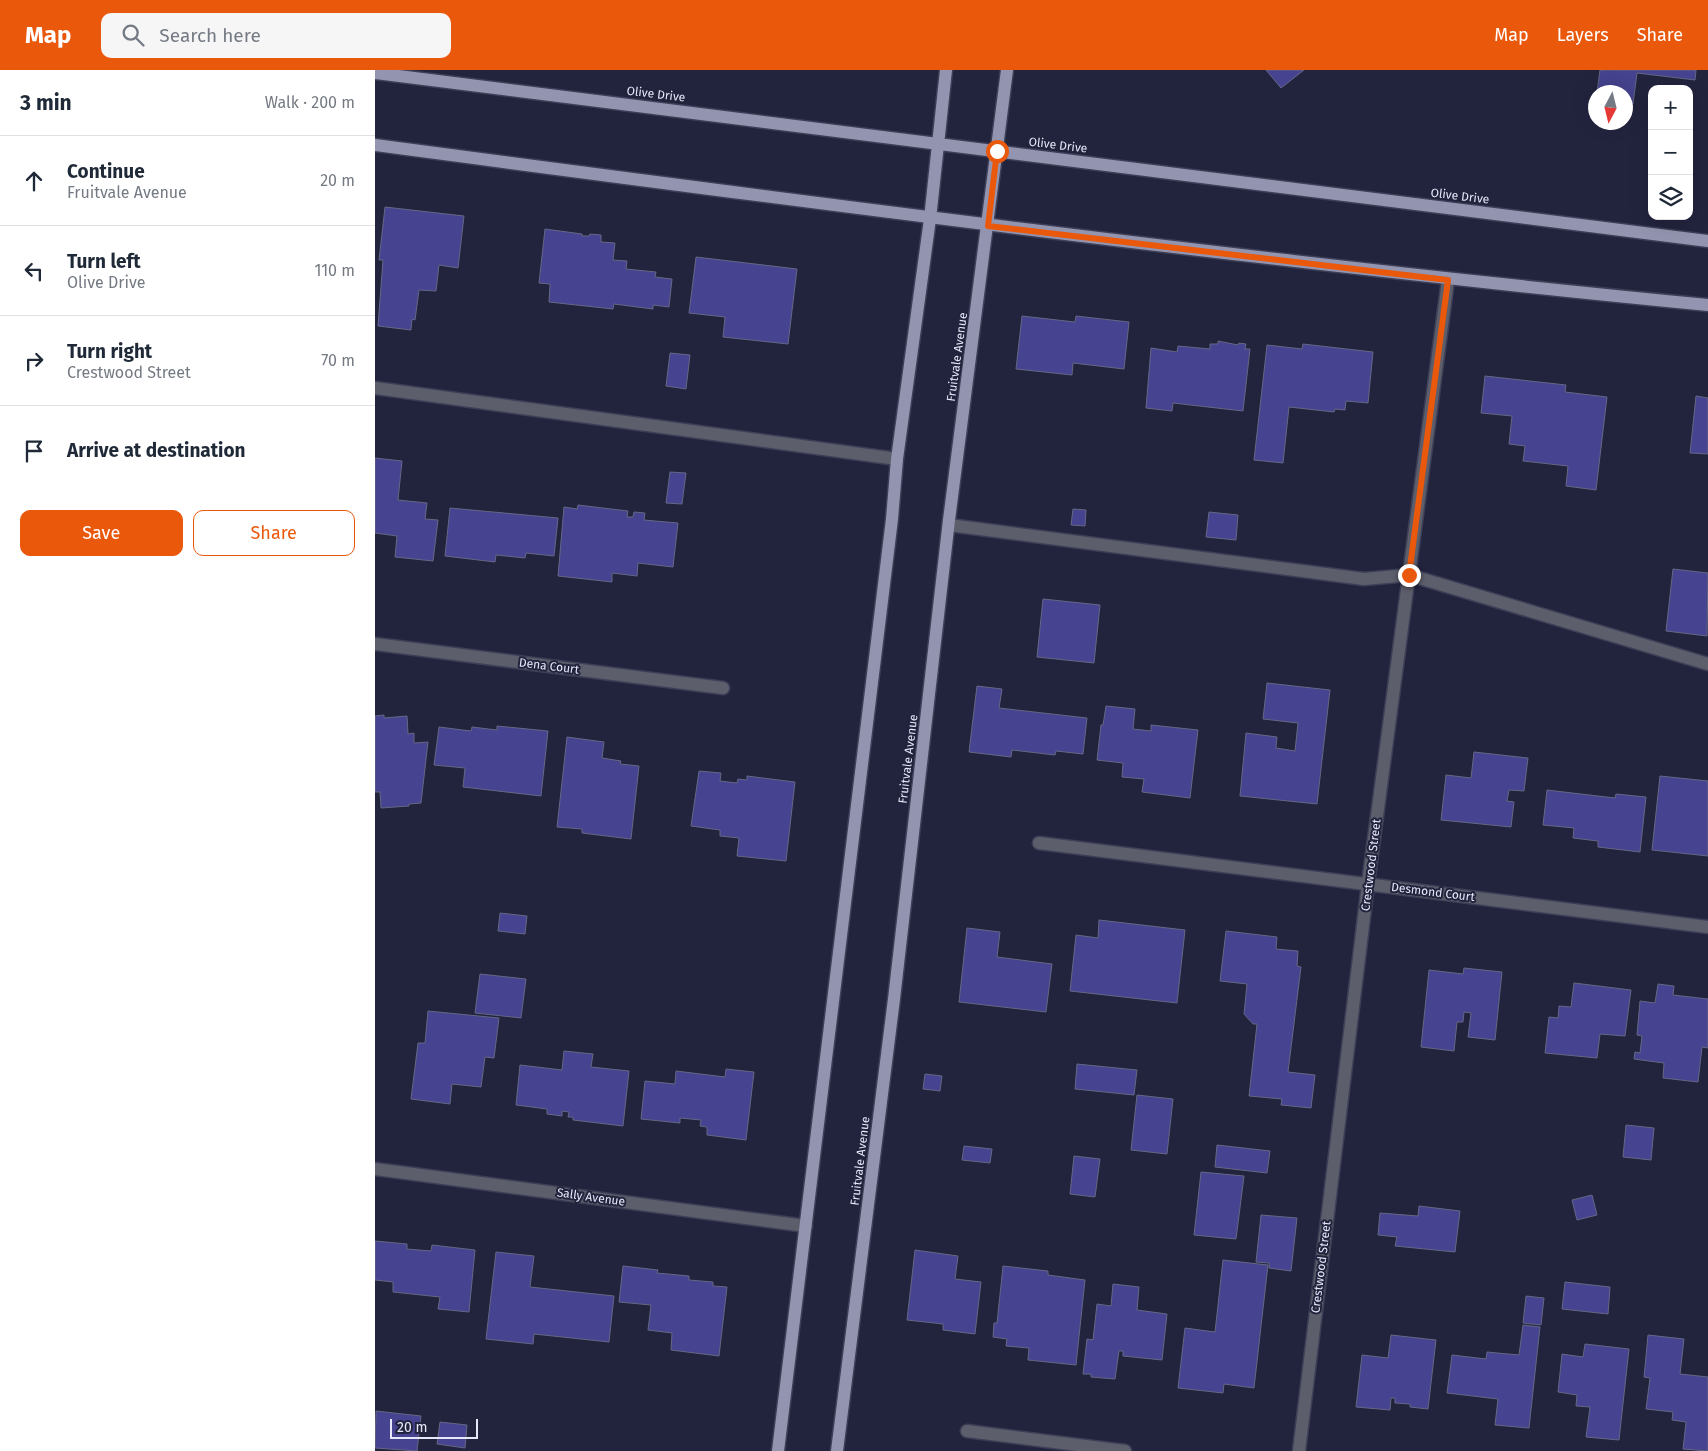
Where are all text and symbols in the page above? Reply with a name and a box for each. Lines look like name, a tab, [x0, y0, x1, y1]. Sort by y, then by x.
search box	[101, 13, 451, 58]
text: Map	[25, 21, 71, 49]
icon: search	[119, 21, 147, 49]
text: Search here	[159, 24, 261, 47]
text: Map	[1494, 24, 1529, 46]
text: Layers	[1557, 24, 1609, 46]
text: Share	[1637, 24, 1683, 46]
street label: Olive Drive	[626, 83, 686, 105]
north arrow	[1588, 85, 1633, 130]
map controls	[1648, 85, 1693, 220]
button: +	[1648, 85, 1693, 130]
text: 3 min	[20, 90, 72, 116]
text: Walk · 200 m	[265, 93, 355, 112]
button: −	[1648, 130, 1693, 175]
street label: Olive Drive	[1028, 134, 1088, 156]
route start	[986, 140, 1009, 163]
text: Continue	[67, 160, 145, 183]
icon: ahead	[20, 167, 48, 195]
text: 20 m	[320, 171, 355, 190]
button: layers	[1648, 175, 1693, 220]
text: Fruitvale Avenue	[67, 183, 187, 202]
street label: Olive Drive	[1430, 185, 1490, 207]
text: Turn left	[67, 250, 141, 273]
icon: left	[20, 257, 48, 285]
text: 110 m	[314, 261, 355, 280]
text: Olive Drive	[67, 273, 146, 292]
street label: Fruitvale Avenue	[944, 312, 970, 402]
text: Turn right	[67, 340, 152, 363]
icon: right	[20, 347, 48, 375]
text: 70 m	[321, 351, 355, 370]
text: Crestwood Street	[67, 363, 191, 382]
icon: arrive	[20, 437, 48, 465]
text: Arrive at destination	[67, 439, 246, 462]
button: Save	[20, 510, 183, 556]
button: Share	[193, 510, 355, 556]
route end	[1398, 564, 1421, 587]
street label: Dena Court	[518, 655, 581, 677]
street label: Fruitvale Avenue	[896, 714, 920, 804]
street label: Crestwood Street	[1358, 817, 1384, 912]
street label: Desmond Court	[1390, 880, 1476, 904]
street label: Fruitvale Avenue	[848, 1116, 872, 1206]
street label: Sally Avenue	[556, 1185, 626, 1209]
street label: Crestwood Street	[1308, 1219, 1334, 1314]
scale bar	[390, 1416, 477, 1439]
text: 20 m	[397, 1419, 427, 1436]

